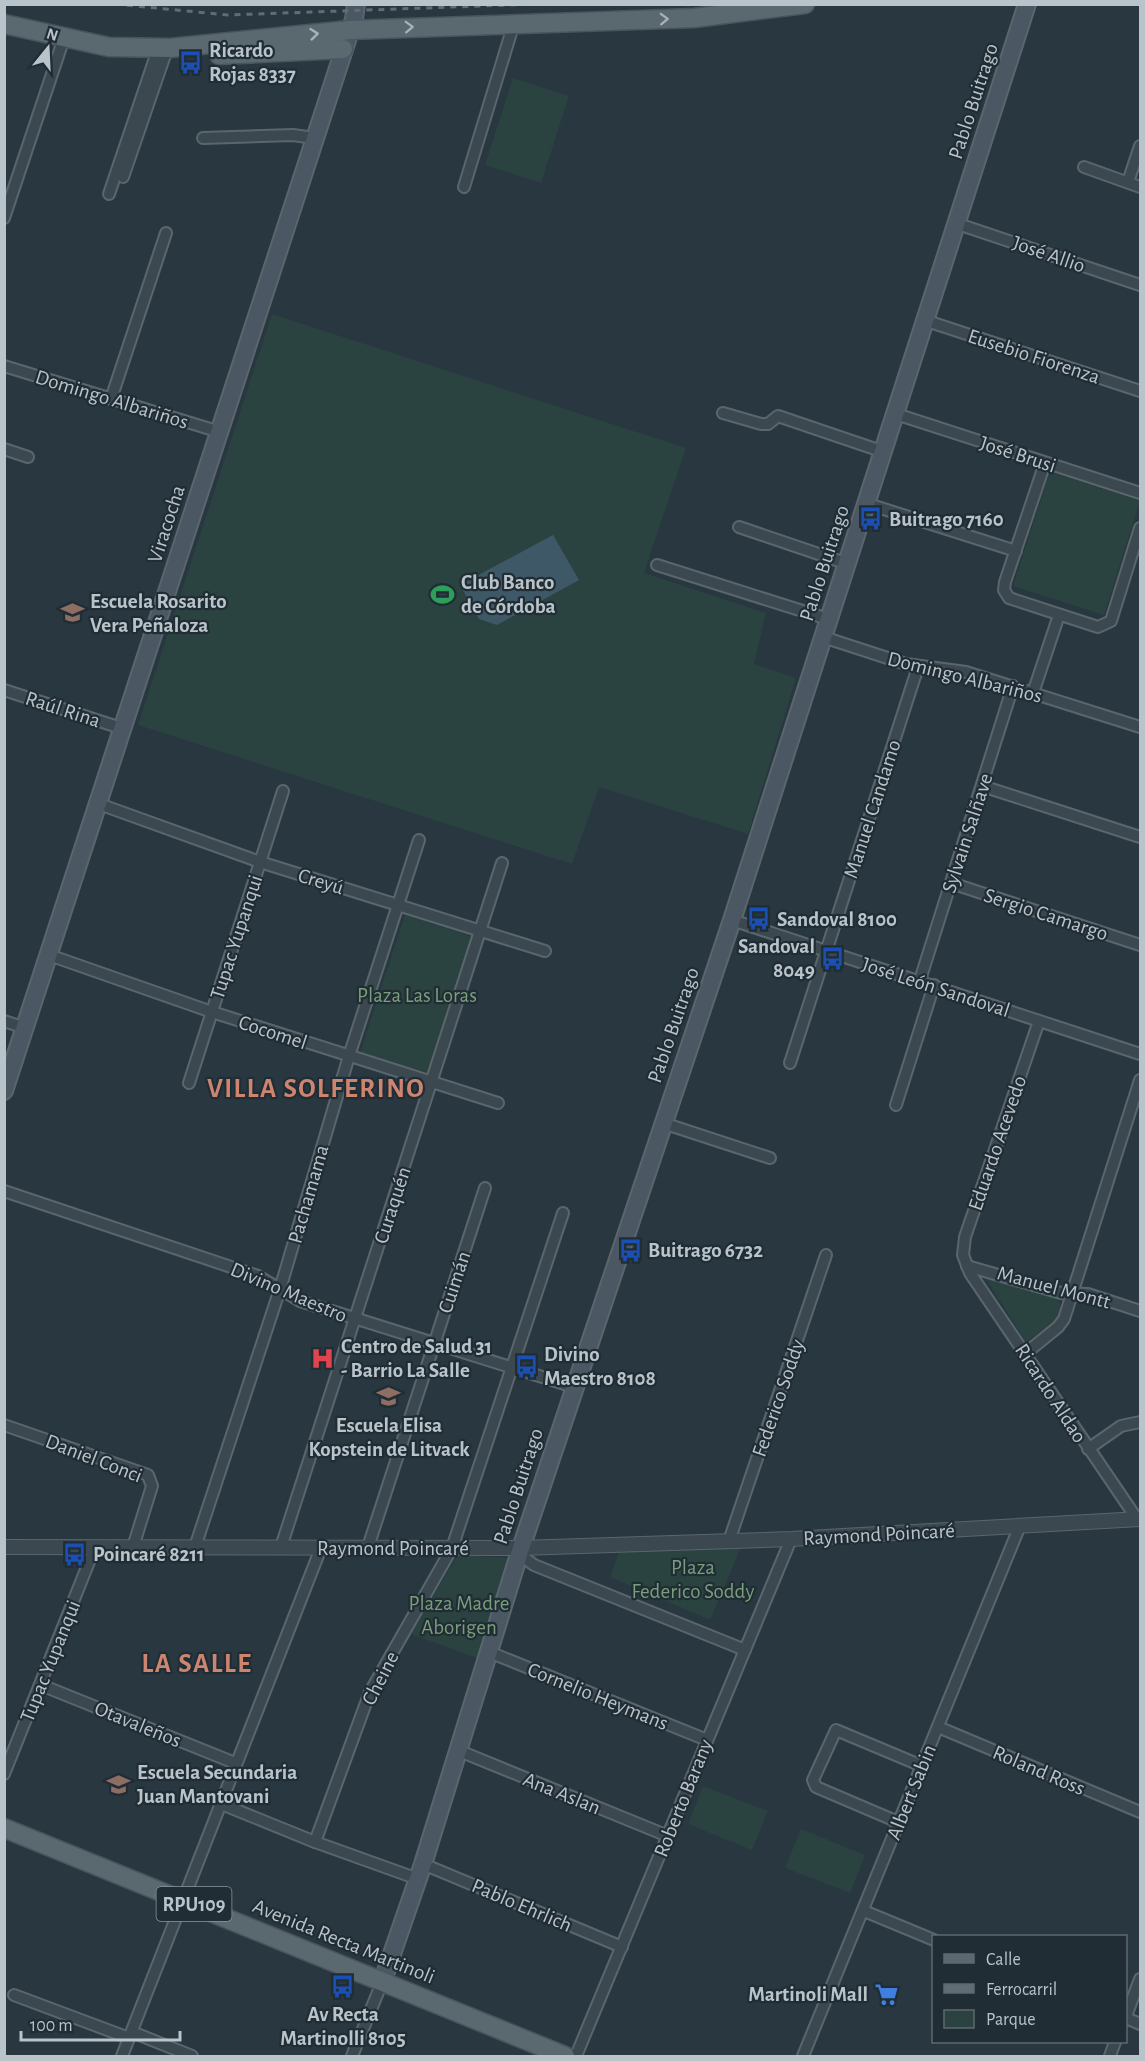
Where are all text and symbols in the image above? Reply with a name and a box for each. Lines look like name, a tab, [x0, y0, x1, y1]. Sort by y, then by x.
one-way arrow	[660, 13, 669, 26]
north arrow	[18, 18, 78, 78]
one-way arrow	[404, 21, 413, 33]
text: N	[45, 25, 60, 44]
one-way arrow	[310, 28, 319, 41]
place label: Ricardo Rojas 8337	[209, 40, 296, 85]
street label: Pablo Buitrago	[945, 41, 1002, 162]
bus stop icon: Ricardo Rojas 8337	[178, 49, 204, 75]
street label: José Allio	[1010, 232, 1088, 277]
street label: Eusebio Fiorenza	[965, 325, 1103, 388]
street label: Domingo Albariños	[33, 366, 191, 433]
street label: José Brusi	[977, 432, 1059, 477]
street label: Viracocha	[144, 482, 189, 566]
street label: Pablo Buitrago	[796, 503, 853, 624]
bus stop icon: Buitrago 7160	[858, 506, 884, 532]
place label: Buitrago 7160	[889, 509, 1004, 530]
place label: Club Banco de Córdoba	[461, 572, 556, 617]
sports icon: Club Banco de Córdoba	[430, 581, 456, 607]
place label: Escuela Rosarito Vera Peñaloza	[90, 591, 227, 636]
school or university icon: Escuela Rosarito Vera Peñaloza	[59, 600, 85, 626]
street label: Domingo Albariños	[885, 648, 1044, 707]
street label: Raúl Rina	[23, 688, 103, 732]
street label: Manuel Candamo	[840, 737, 905, 881]
street label: Sylvain Salñave	[938, 771, 997, 895]
street label: Creyú	[295, 865, 346, 898]
street label: Tupac Yupanqui	[207, 872, 266, 1002]
street label: Sergio Camargo	[981, 885, 1110, 944]
bus stop icon: Sandoval 8100	[746, 906, 772, 932]
place label: Sandoval 8100	[777, 909, 897, 930]
place label: Sandoval 8049	[738, 936, 815, 981]
bus stop icon: Sandoval 8049	[820, 945, 846, 971]
street label: José León Sandoval	[859, 954, 1012, 1021]
street label: Pablo Buitrago	[644, 965, 703, 1086]
park label: Plaza Las Loras	[357, 985, 477, 1006]
street label: Cocomel	[236, 1012, 310, 1053]
street label: Eduardo Acevedo	[965, 1073, 1030, 1213]
district label: VILLA SOLFERINO	[207, 1075, 425, 1102]
street label: Pachamama	[284, 1142, 333, 1246]
street label: Curaquén	[370, 1164, 415, 1246]
bus stop icon: Buitrago 6732	[617, 1237, 643, 1263]
place label: Buitrago 6732	[648, 1240, 763, 1261]
street label: Cuimán	[435, 1249, 474, 1316]
street label: Divino Maestro	[227, 1258, 350, 1326]
street label: Manuel Montt	[995, 1262, 1113, 1313]
place label: Centro de Salud 31 - Barrio La Salle	[341, 1336, 492, 1381]
street label: Federico Soddy	[749, 1337, 808, 1460]
street label: Ricardo Aldao	[1011, 1340, 1090, 1447]
place label: Divino Maestro 8108	[544, 1344, 656, 1389]
hospital icon: Centro de Salud 31 - Barrio La Salle	[310, 1345, 336, 1371]
bus stop icon: Divino Maestro 8108	[513, 1353, 539, 1379]
school or university icon: Escuela Elisa Kopstein de Litvack	[376, 1384, 402, 1410]
place label: Escuela Elisa Kopstein de Litvack	[308, 1415, 470, 1460]
street label: Pablo Buitrago	[490, 1426, 547, 1547]
street label: Daniel Conci	[42, 1430, 145, 1487]
street label: Raymond Poincaré	[803, 1520, 955, 1549]
street label: Raymond Poincaré	[317, 1538, 469, 1559]
bus stop icon: Poincaré 8211	[62, 1541, 88, 1567]
place label: Poincaré 8211	[93, 1544, 205, 1565]
park label: Plaza Federico Soddy	[632, 1557, 754, 1602]
park label: Plaza Madre Aborigen	[409, 1593, 510, 1638]
street label: Tupac Yupanqui	[17, 1597, 84, 1725]
street label: Cheine	[358, 1648, 403, 1708]
district label: LA SALLE	[142, 1650, 252, 1677]
street label: Cornelio Heymans	[525, 1659, 671, 1734]
street label: Otavaleños	[91, 1698, 184, 1751]
street label: Roberto Barany	[650, 1736, 717, 1860]
street label: Albert Sabin	[883, 1742, 940, 1843]
street label: Roland Ross	[990, 1742, 1088, 1799]
place label: Escuela Secundaria Juan Mantovani	[137, 1762, 297, 1807]
street label: Ana Aslan	[520, 1768, 603, 1818]
school or university icon: Escuela Secundaria Juan Mantovani	[106, 1771, 132, 1797]
street label: Pablo Ehrlich	[469, 1875, 575, 1936]
road number: RPU109	[156, 1887, 232, 1921]
street label: Avenida Recta Martinoli	[250, 1895, 438, 1988]
legend	[932, 1935, 1127, 2043]
text: Calle	[986, 1951, 1021, 1969]
bus stop icon: Av Recta Martinolli 8105	[330, 1973, 356, 1999]
supermarket icon: Martinoli Mall	[873, 1981, 899, 2007]
text: Ferrocarril	[986, 1981, 1057, 1999]
place label: Martinoli Mall	[748, 1984, 868, 2005]
scale bar	[21, 2004, 180, 2042]
place label: Av Recta Martinolli 8105	[280, 2004, 406, 2049]
text: Parque	[986, 2011, 1035, 2029]
text: 100 m	[30, 2017, 73, 2035]

